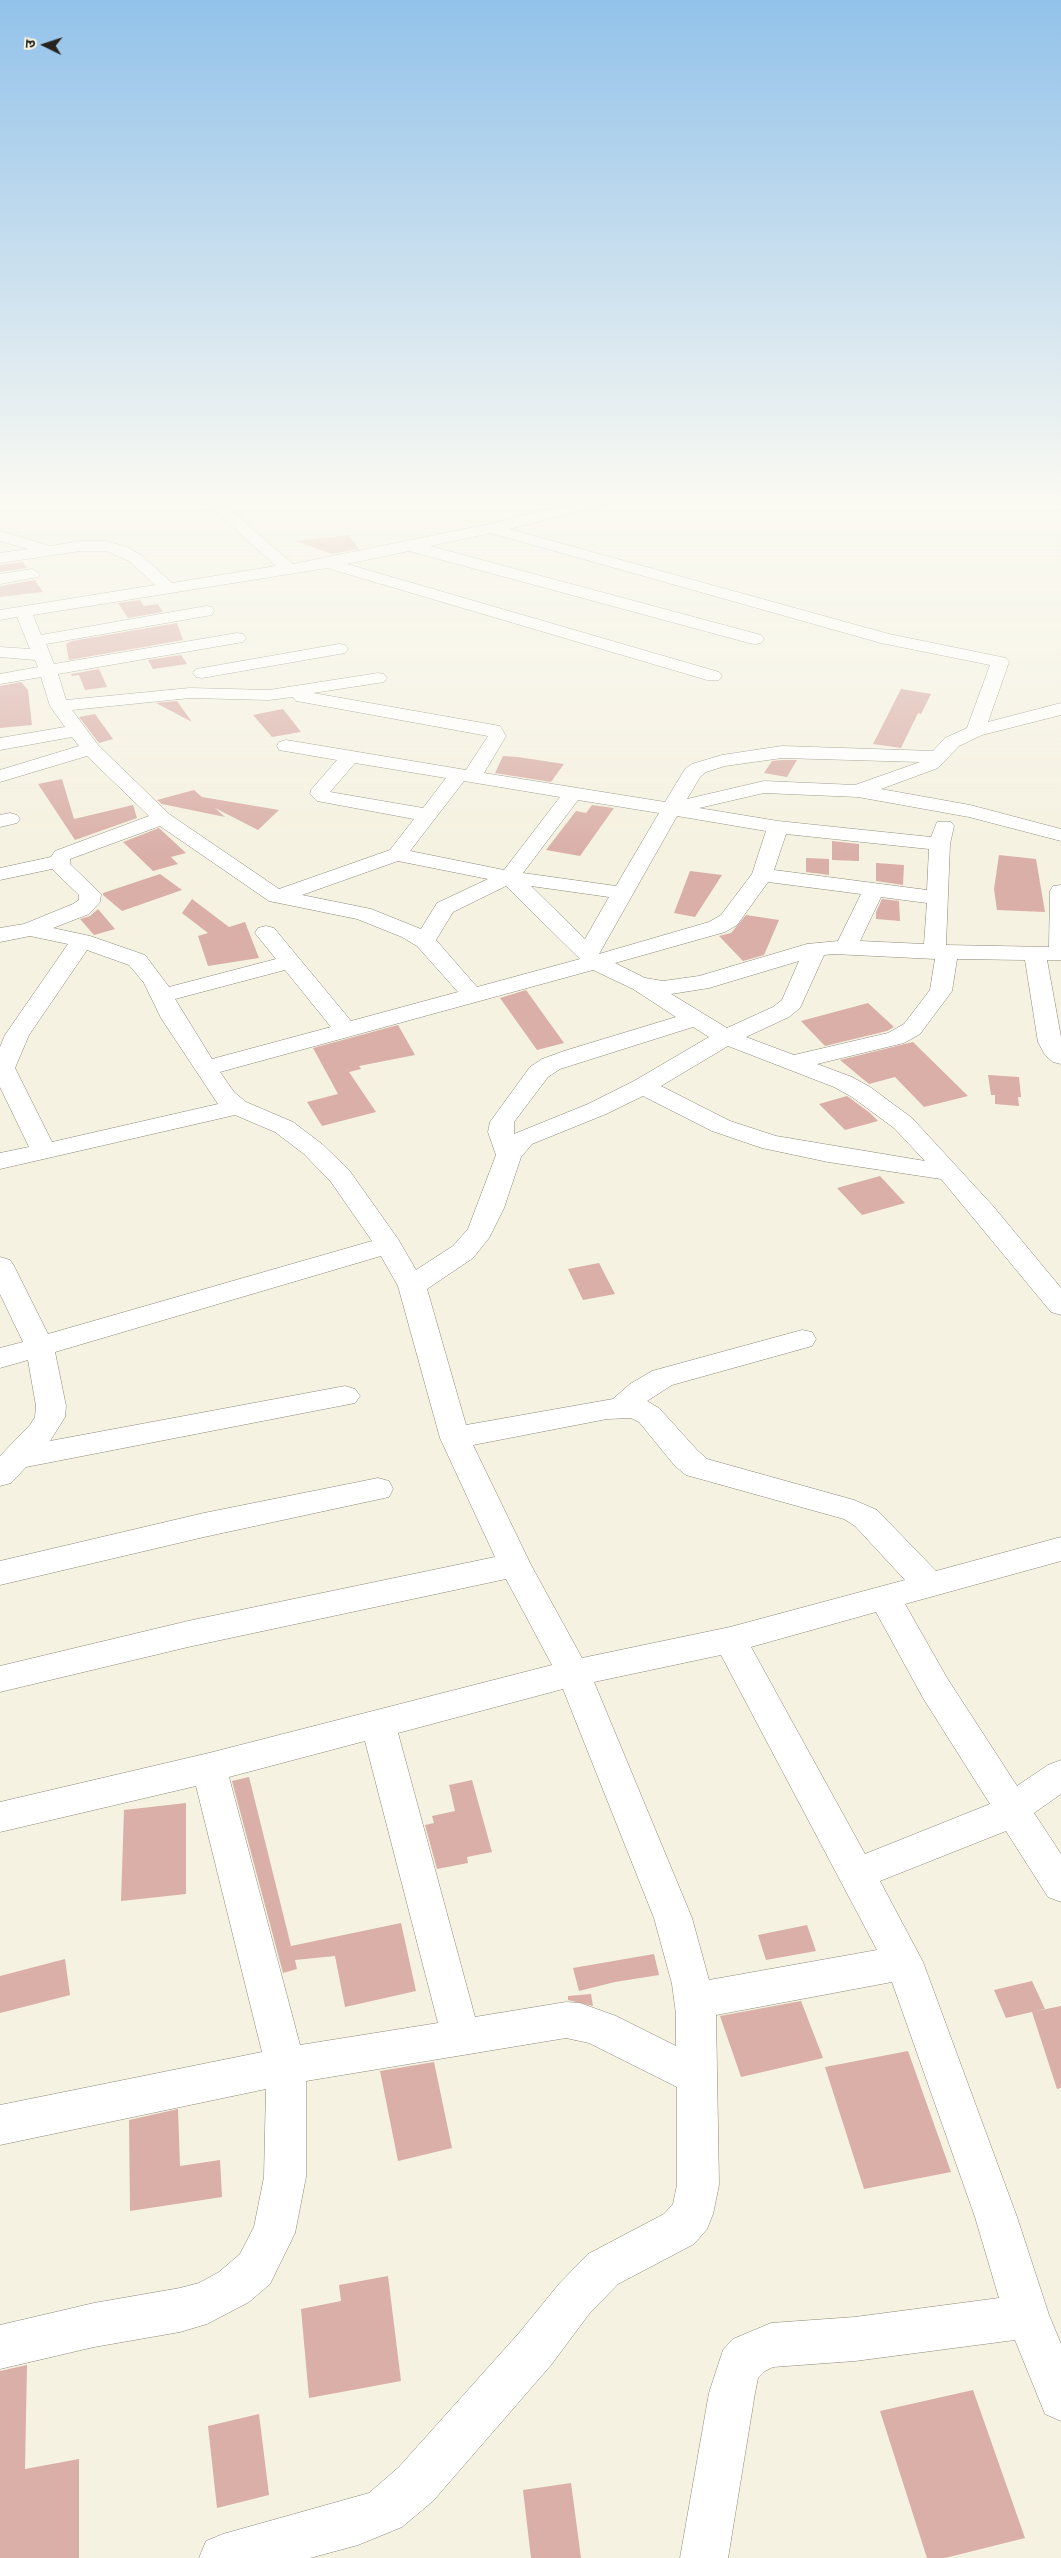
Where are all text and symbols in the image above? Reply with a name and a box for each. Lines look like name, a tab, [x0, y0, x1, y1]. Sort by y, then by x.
north arrow	[20, 20, 70, 70]
text: उ	[20, 39, 39, 49]

